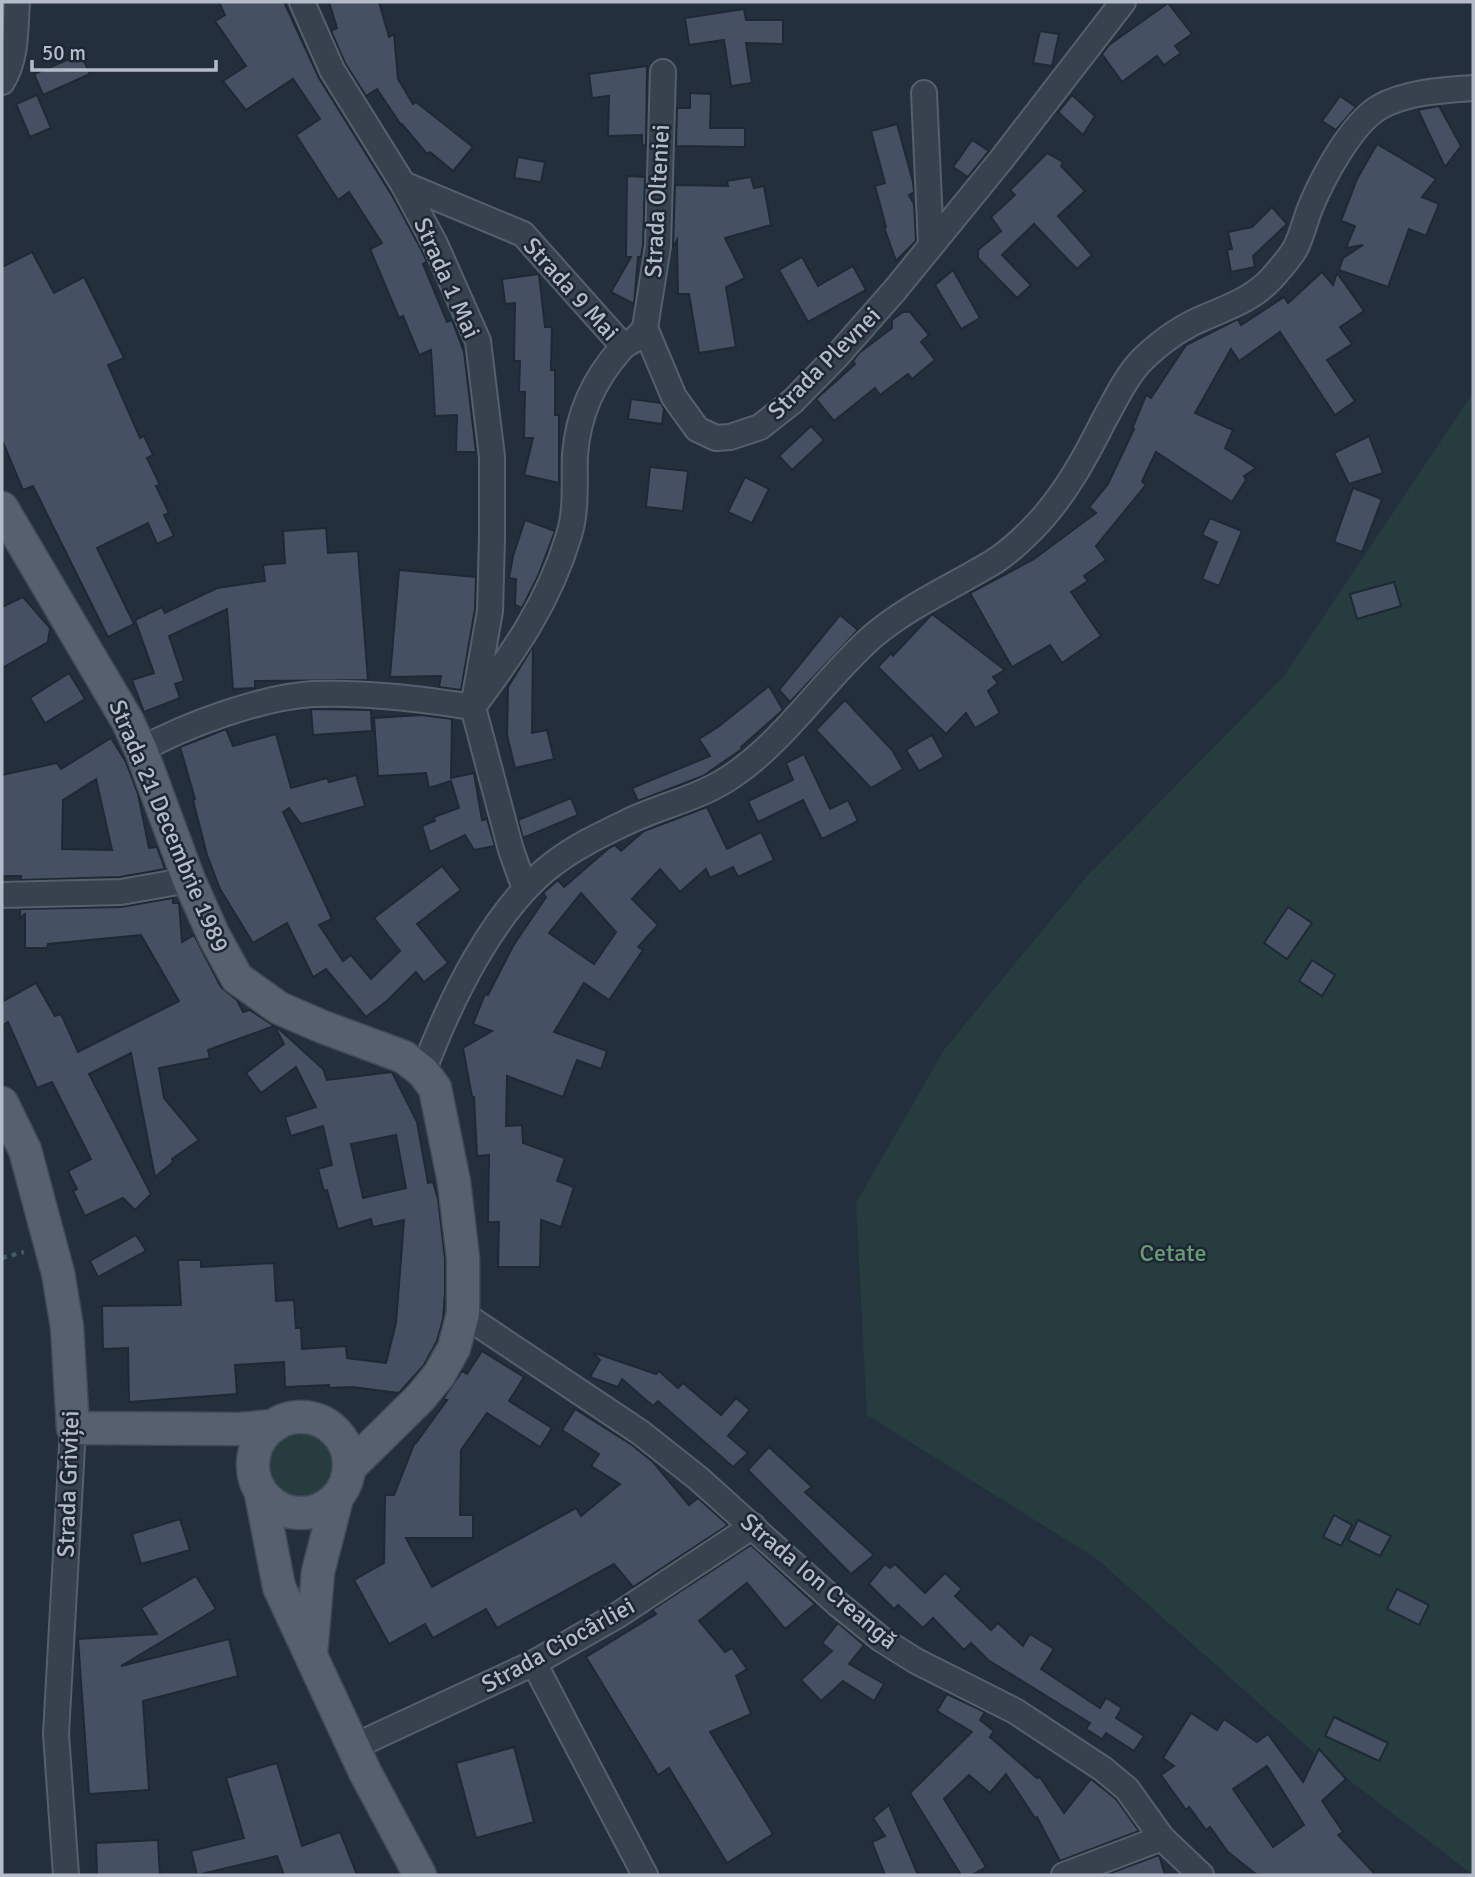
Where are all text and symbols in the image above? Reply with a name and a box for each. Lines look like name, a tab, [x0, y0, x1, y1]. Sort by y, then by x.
scale bar	[32, 28, 215, 72]
text: 50 m	[42, 40, 86, 66]
street label: Strada Olteniei	[638, 124, 676, 278]
street label: Strada 1 Mai	[407, 213, 487, 343]
street label: Strada 9 Mai	[517, 231, 625, 347]
street label: Strada Plevnei	[761, 300, 887, 426]
street label: Strada 21 Decembrie 1989	[102, 695, 236, 957]
park label: Cetate	[1140, 1238, 1206, 1268]
street label: Strada Griviței	[50, 1410, 86, 1558]
street label: Strada Ion Creangă	[734, 1507, 904, 1655]
street label: Strada Ciocârliei	[476, 1591, 640, 1699]

